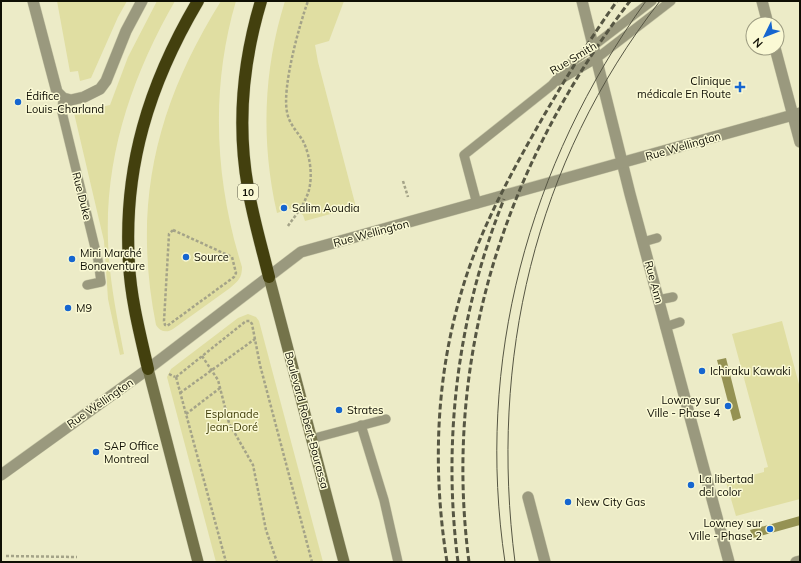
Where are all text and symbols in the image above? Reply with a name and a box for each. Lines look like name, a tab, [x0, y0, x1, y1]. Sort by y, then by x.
north arrow	[745, 16, 785, 56]
text: N	[750, 35, 766, 51]
street label: Rue Smith	[547, 39, 599, 77]
place label: Clinique médicale En Route	[637, 74, 731, 101]
marker: Clinique médicale En Route	[734, 81, 746, 93]
place label: Édifice Louis-Charland	[26, 89, 104, 116]
marker: Édifice Louis-Charland	[13, 97, 23, 107]
street label: Rue Wellington	[644, 129, 722, 163]
street label: Rue Duke	[69, 171, 95, 221]
road number: 10	[238, 184, 258, 200]
place label: Salim Aoudia	[292, 201, 360, 215]
marker: Salim Aoudia	[279, 203, 289, 213]
street label: Rue Wellington	[332, 216, 410, 250]
place label: Mini Marché Bonaventure	[80, 246, 145, 273]
place label: Source	[194, 250, 229, 264]
marker: Source	[181, 252, 191, 262]
marker: Mini Marché Bonaventure	[67, 254, 77, 264]
street label: Rue Ann	[642, 259, 666, 305]
place label: M9	[76, 301, 92, 315]
marker: M9	[63, 303, 73, 313]
street label: Boulevard Robert-Bourassa	[282, 350, 332, 490]
place label: Ichiraku Kawaki	[710, 364, 791, 378]
marker: Ichiraku Kawaki	[697, 366, 707, 376]
street label: Rue Wellington	[64, 375, 136, 431]
place label: Lowney sur Ville - Phase 4	[647, 393, 720, 420]
marker: Lowney sur Ville - Phase 4	[723, 401, 733, 411]
place label: Strates	[347, 403, 383, 417]
marker: Strates	[334, 405, 344, 415]
park label: Esplanade Jean-Doré	[205, 407, 259, 434]
place label: SAP Office Montreal	[104, 439, 159, 466]
marker: SAP Office Montreal	[91, 447, 101, 457]
place label: La libertad del color	[699, 472, 754, 499]
marker: La libertad del color	[686, 480, 696, 490]
place label: New City Gas	[576, 495, 645, 509]
marker: New City Gas	[563, 497, 573, 507]
place label: Lowney sur Ville - Phase 2	[689, 516, 762, 543]
marker: Lowney sur Ville - Phase 2	[765, 524, 775, 534]

